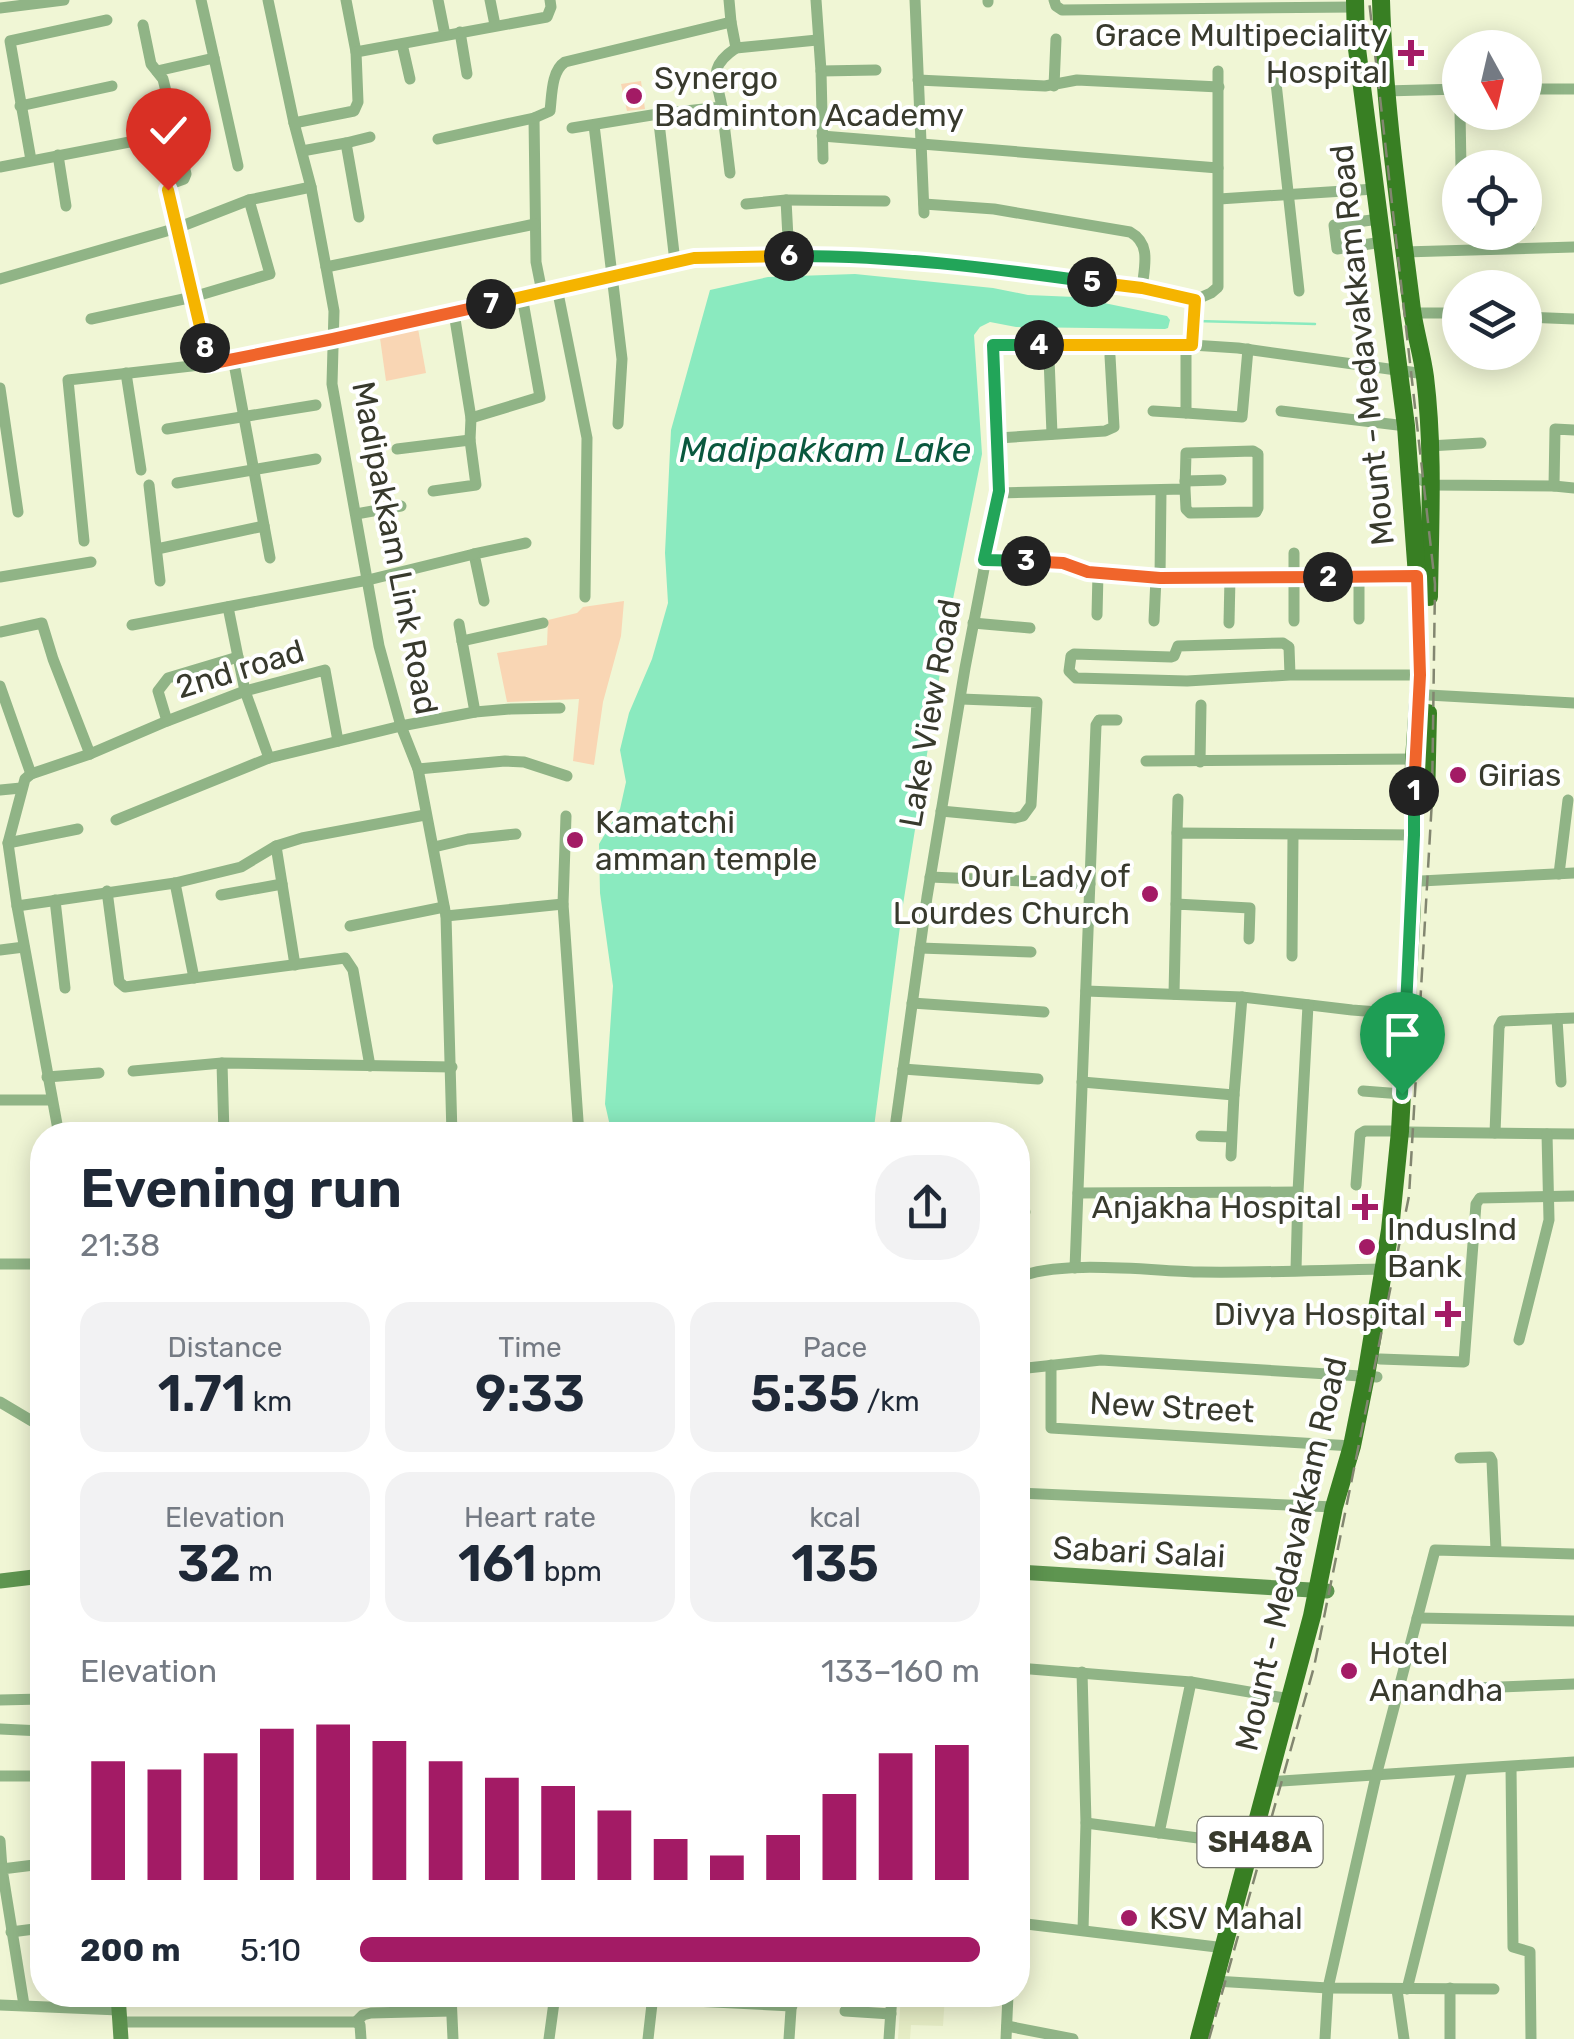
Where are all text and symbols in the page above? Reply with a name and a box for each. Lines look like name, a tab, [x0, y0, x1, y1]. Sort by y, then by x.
place label: Grace Multipeciality Hospital	[1095, 16, 1388, 91]
north arrow	[1442, 30, 1542, 130]
map controls	[1442, 30, 1542, 370]
marker: Grace Multipeciality Hospital	[1398, 40, 1424, 66]
place label: Synergo Badminton Academy	[654, 59, 964, 134]
marker: Synergo Badminton Academy	[623, 85, 645, 107]
pin	[126, 88, 211, 191]
icon: check	[141, 103, 196, 158]
street label: Mount - Medavakkam Road	[1322, 143, 1402, 547]
button: locate	[1442, 150, 1542, 250]
pin: 6	[764, 231, 814, 281]
text: 6	[780, 239, 798, 272]
pin: 5	[1067, 257, 1117, 307]
text: 5	[1083, 265, 1101, 298]
button: layers	[1442, 270, 1542, 370]
pin: 7	[466, 279, 516, 329]
text: 7	[483, 287, 499, 320]
pin: 4	[1014, 320, 1064, 370]
pin: 8	[180, 323, 230, 373]
text: 4	[1029, 328, 1049, 361]
text: 8	[196, 331, 214, 364]
street label: Madipakkam Link Road	[344, 378, 446, 718]
water label: Madipakkam Lake	[679, 429, 971, 471]
pin: 3	[1001, 536, 1051, 586]
text: 3	[1017, 544, 1035, 577]
pin: 2	[1303, 552, 1353, 602]
text: 2	[1319, 560, 1337, 593]
street label: Lake View Road	[891, 596, 969, 830]
street label: 2nd road	[171, 632, 309, 706]
place label: Girias	[1478, 756, 1561, 794]
marker: Girias	[1447, 764, 1469, 786]
pin: 1	[1389, 766, 1439, 816]
text: 1	[1407, 774, 1421, 807]
place label: Kamatchi amman temple	[595, 803, 817, 878]
marker: Kamatchi amman temple	[564, 829, 586, 851]
place label: Our Lady of Lourdes Church	[893, 857, 1131, 932]
marker: Our Lady of Lourdes Church	[1139, 883, 1161, 905]
pin	[1360, 992, 1445, 1095]
icon: arrive	[1375, 1007, 1430, 1062]
button: share	[875, 1155, 980, 1260]
text: Evening run	[80, 1156, 402, 1221]
place label: Anjakha Hospital	[1092, 1188, 1342, 1226]
marker: Anjakha Hospital	[1352, 1194, 1378, 1220]
place label: IndusInd Bank	[1387, 1210, 1517, 1285]
text: 21:38	[80, 1226, 160, 1264]
marker: IndusInd Bank	[1356, 1236, 1378, 1258]
place label: Divya Hospital	[1214, 1295, 1426, 1333]
marker: Divya Hospital	[1435, 1301, 1461, 1327]
text: Distance	[168, 1331, 282, 1364]
text: Time	[498, 1331, 562, 1364]
text: Pace	[803, 1331, 867, 1364]
street label: Mount - Medavakkam Road	[1227, 1353, 1355, 1755]
text: 1.71	[158, 1364, 246, 1424]
text: 9:33	[475, 1364, 585, 1424]
text: 5:35	[750, 1364, 860, 1424]
street label: New Street	[1089, 1384, 1255, 1430]
text: km	[246, 1385, 292, 1418]
text: /km	[860, 1385, 920, 1418]
text: Elevation	[165, 1501, 285, 1534]
text: Heart rate	[464, 1501, 596, 1534]
text: kcal	[809, 1501, 861, 1534]
street label: Sabari Salai	[1052, 1529, 1226, 1575]
text: 32	[177, 1534, 241, 1594]
text: 161	[458, 1534, 537, 1594]
text: 135	[791, 1534, 879, 1594]
text: m	[241, 1555, 273, 1588]
text: bpm	[537, 1555, 602, 1588]
place label: Hotel Anandha	[1369, 1634, 1503, 1709]
text: Elevation	[80, 1652, 217, 1690]
text: 133–160 m	[821, 1652, 980, 1690]
marker: Hotel Anandha	[1338, 1660, 1360, 1682]
road number: SH48A	[1198, 1817, 1322, 1867]
place label: KSV Mahal	[1149, 1899, 1303, 1937]
marker: KSV Mahal	[1118, 1907, 1140, 1929]
text: 200 m	[80, 1931, 180, 1969]
text: 5:10	[240, 1931, 301, 1969]

